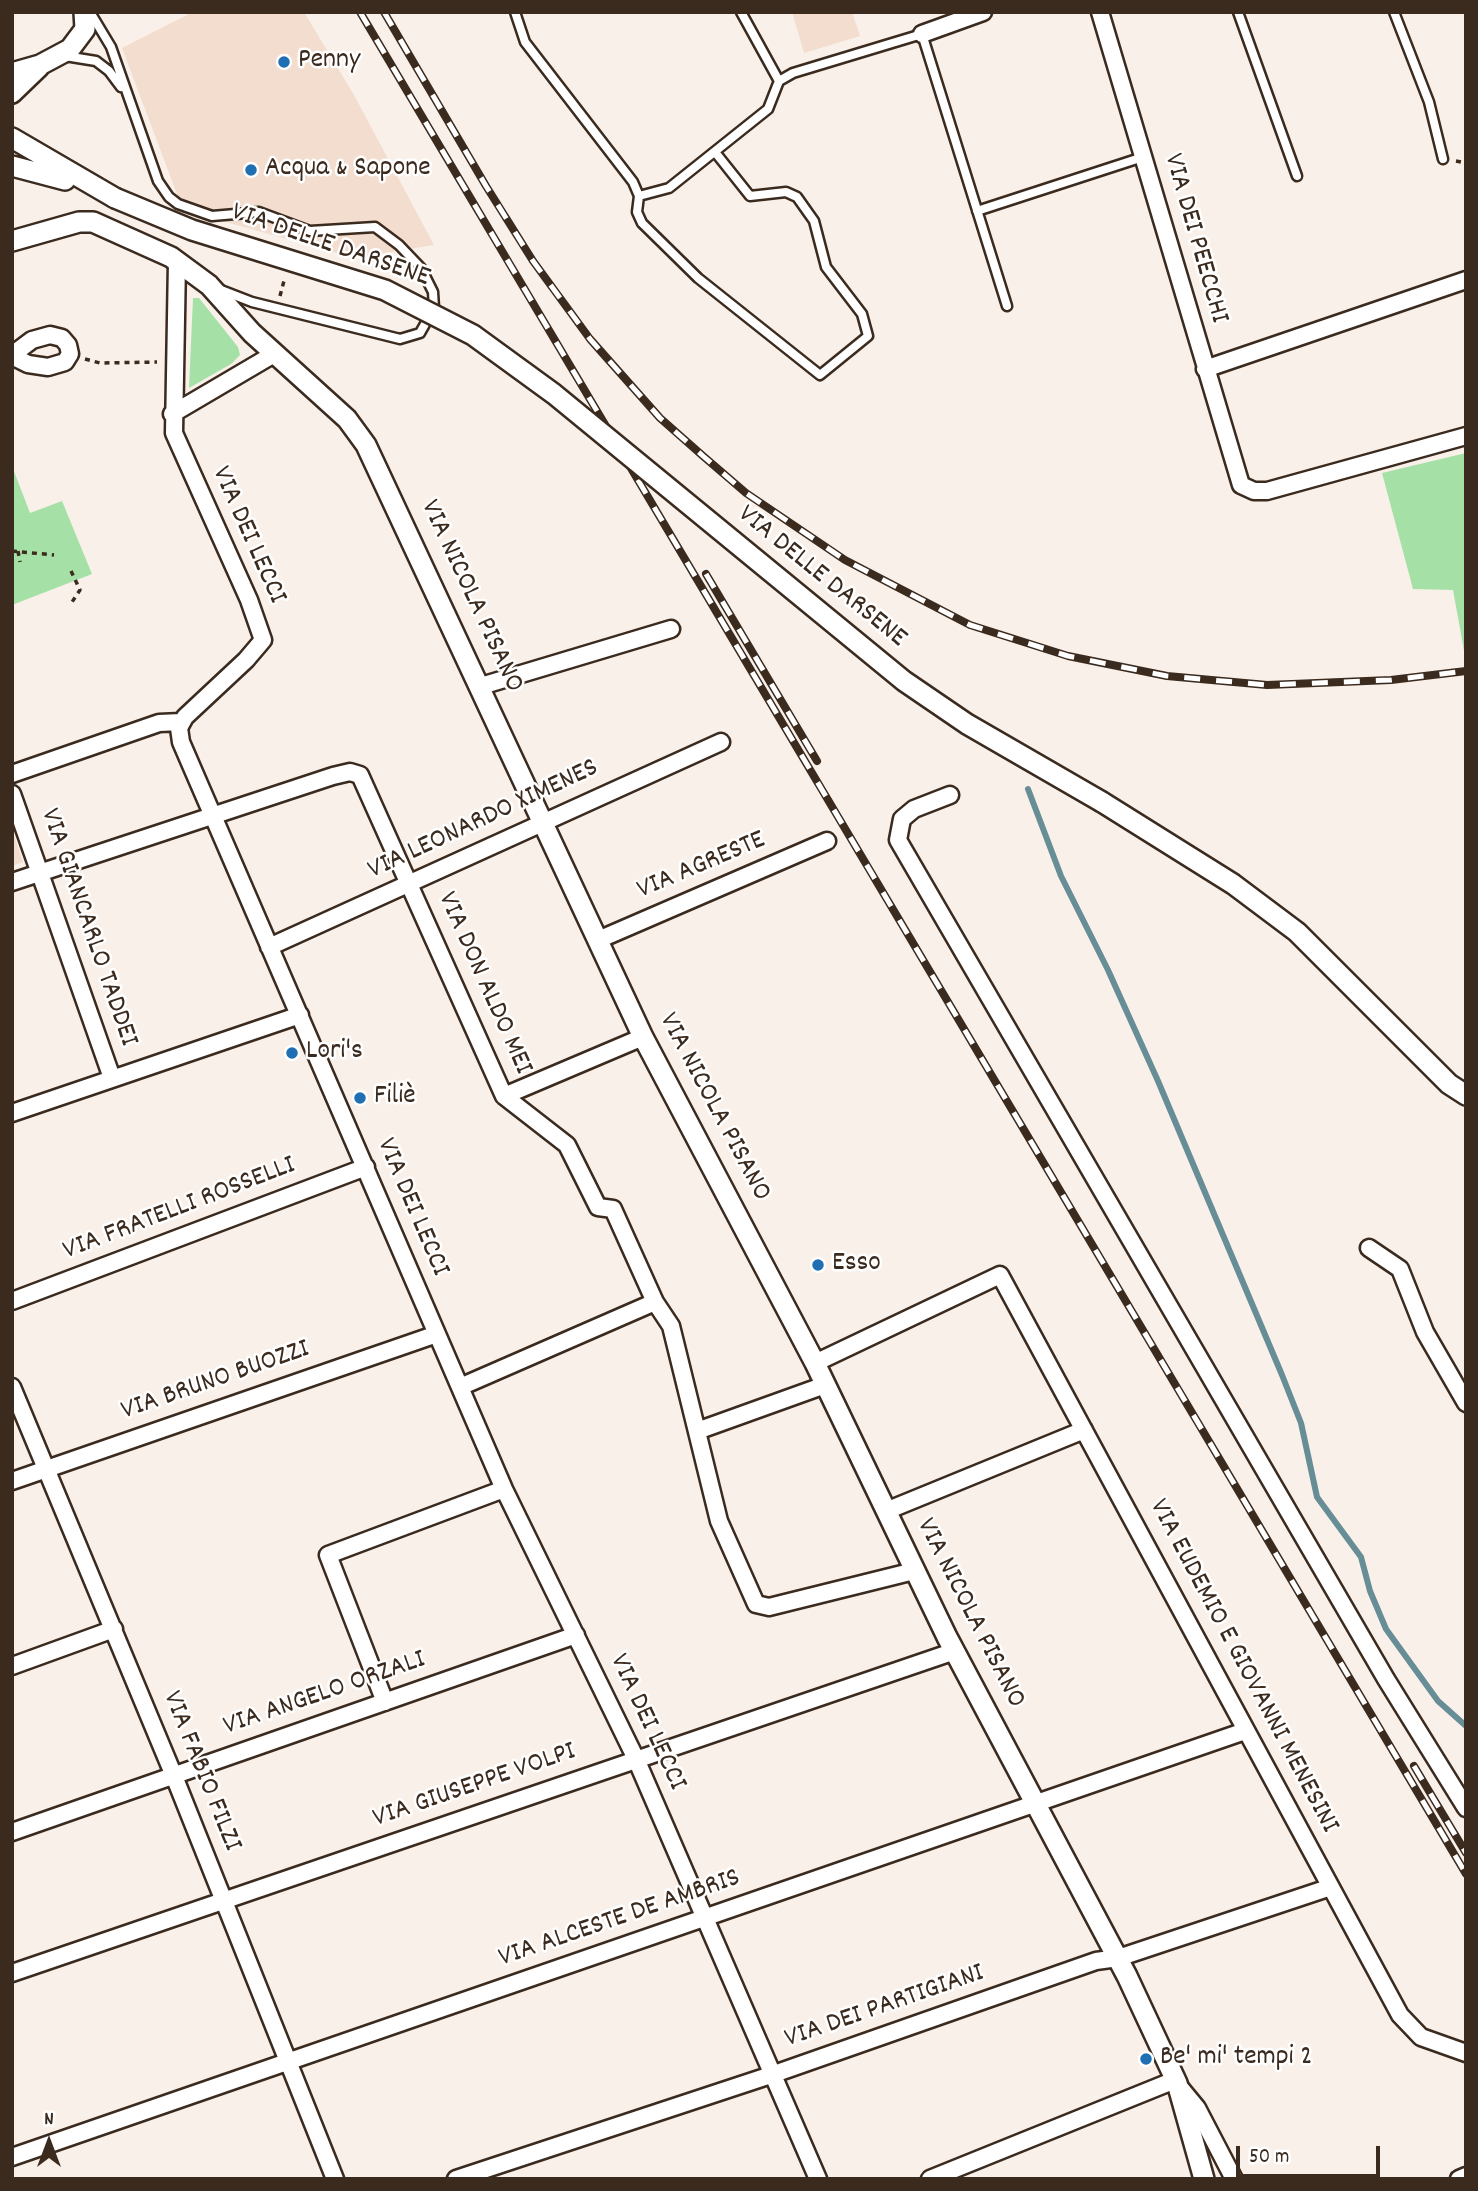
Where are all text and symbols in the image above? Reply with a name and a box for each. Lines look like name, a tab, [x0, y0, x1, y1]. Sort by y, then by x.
place label: Penny	[298, 45, 360, 79]
marker: Penny	[276, 54, 292, 70]
street label: VIA DEI PEECCHI	[1154, 150, 1234, 328]
place label: Acqua & Sapone	[265, 153, 430, 187]
marker: Acqua & Sapone	[243, 162, 259, 178]
street label: VIA DELLE DARSENE	[226, 197, 434, 297]
street label: VIA DEI LECCI	[202, 462, 292, 610]
street label: VIA NICOLA PISANO	[411, 495, 529, 699]
street label: VIA DELLE DARSENE	[730, 499, 912, 657]
street label: VIA LEONARDO XIMENES	[363, 753, 605, 889]
street label: VIA GIANCARLO TADDEI	[31, 805, 143, 1051]
street label: VIA AGRESTE	[633, 825, 771, 909]
street label: VIA DON ALDO MEI	[428, 888, 538, 1080]
street label: VIA NICOLA PISANO	[649, 1008, 777, 1208]
place label: Lori's	[306, 1036, 363, 1070]
marker: Lori's	[284, 1045, 300, 1061]
place label: Filiè	[374, 1081, 415, 1115]
marker: Filiè	[352, 1090, 368, 1106]
street label: VIA DEI LECCI	[367, 1134, 455, 1282]
street label: VIA FRATELLI ROSSELLI	[59, 1150, 301, 1270]
place label: Esso	[832, 1248, 881, 1282]
marker: Esso	[810, 1257, 826, 1273]
street label: VIA BRUNO BUOZZI	[117, 1334, 315, 1430]
street label: VIA EUDEMIO E GIOVANNI MENESINI	[1139, 1494, 1345, 1840]
street label: VIA NICOLA PISANO	[907, 1514, 1031, 1714]
street label: VIA ANGELO ORZALI	[220, 1645, 430, 1745]
street label: VIA DEI LECCI	[600, 1649, 692, 1797]
street label: VIA FABIO FILZI	[153, 1687, 247, 1857]
street label: VIA GIUSEPPE VOLPI	[369, 1737, 581, 1837]
street label: VIA ALCESTE DE AMBRIS	[495, 1863, 745, 1977]
street label: VIA DEI PARTIGIANI	[781, 1958, 989, 2058]
place label: Be' mi' tempi 2	[1160, 2042, 1312, 2076]
marker: Be' mi' tempi 2	[1138, 2051, 1154, 2067]
north arrow	[14, 2107, 84, 2177]
text: N	[44, 2107, 54, 2134]
scale bar	[1240, 2132, 1384, 2176]
text: 50 m	[1249, 2143, 1289, 2173]

